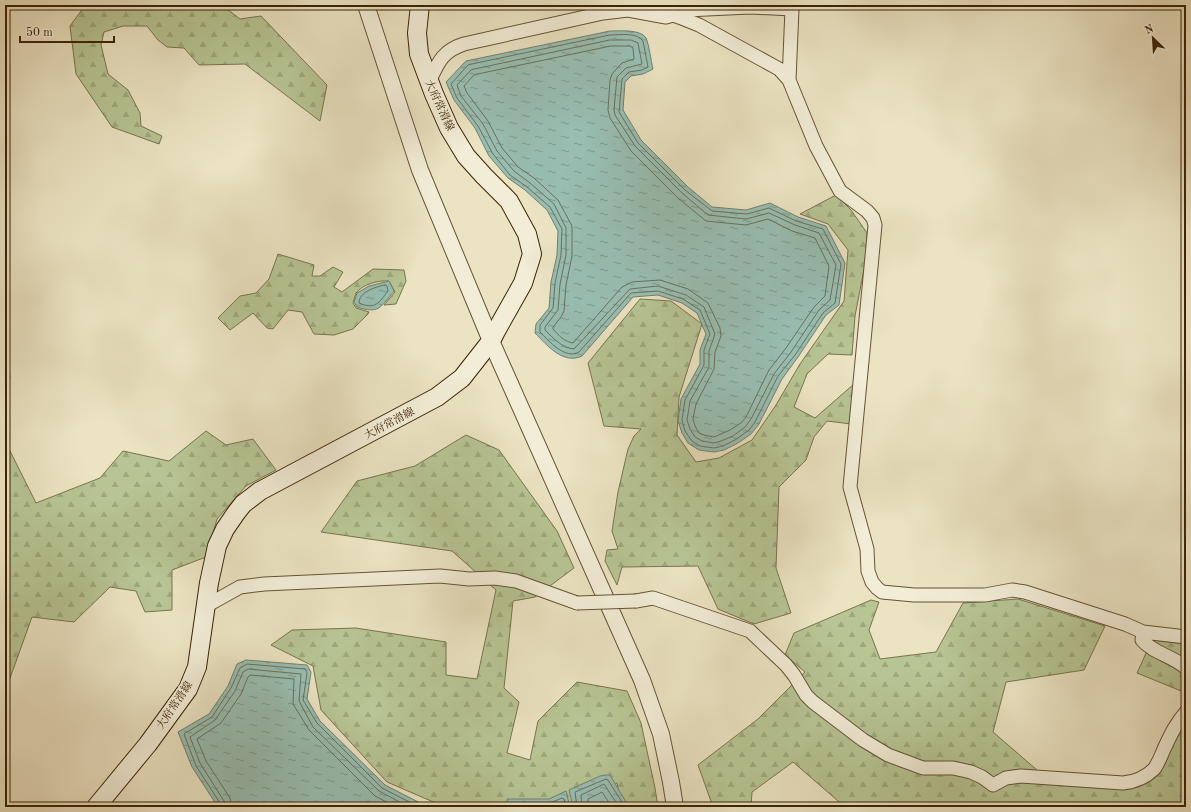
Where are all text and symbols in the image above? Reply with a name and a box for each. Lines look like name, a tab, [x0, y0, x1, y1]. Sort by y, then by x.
scale bar	[20, 18, 114, 44]
north arrow	[1133, 18, 1173, 58]
text: N	[1143, 23, 1156, 37]
text: 50 m	[26, 26, 53, 39]
street label: 大府常滑線	[422, 78, 457, 133]
street label: 大府常滑線	[362, 405, 417, 442]
street label: 大府常滑線	[154, 679, 195, 732]

